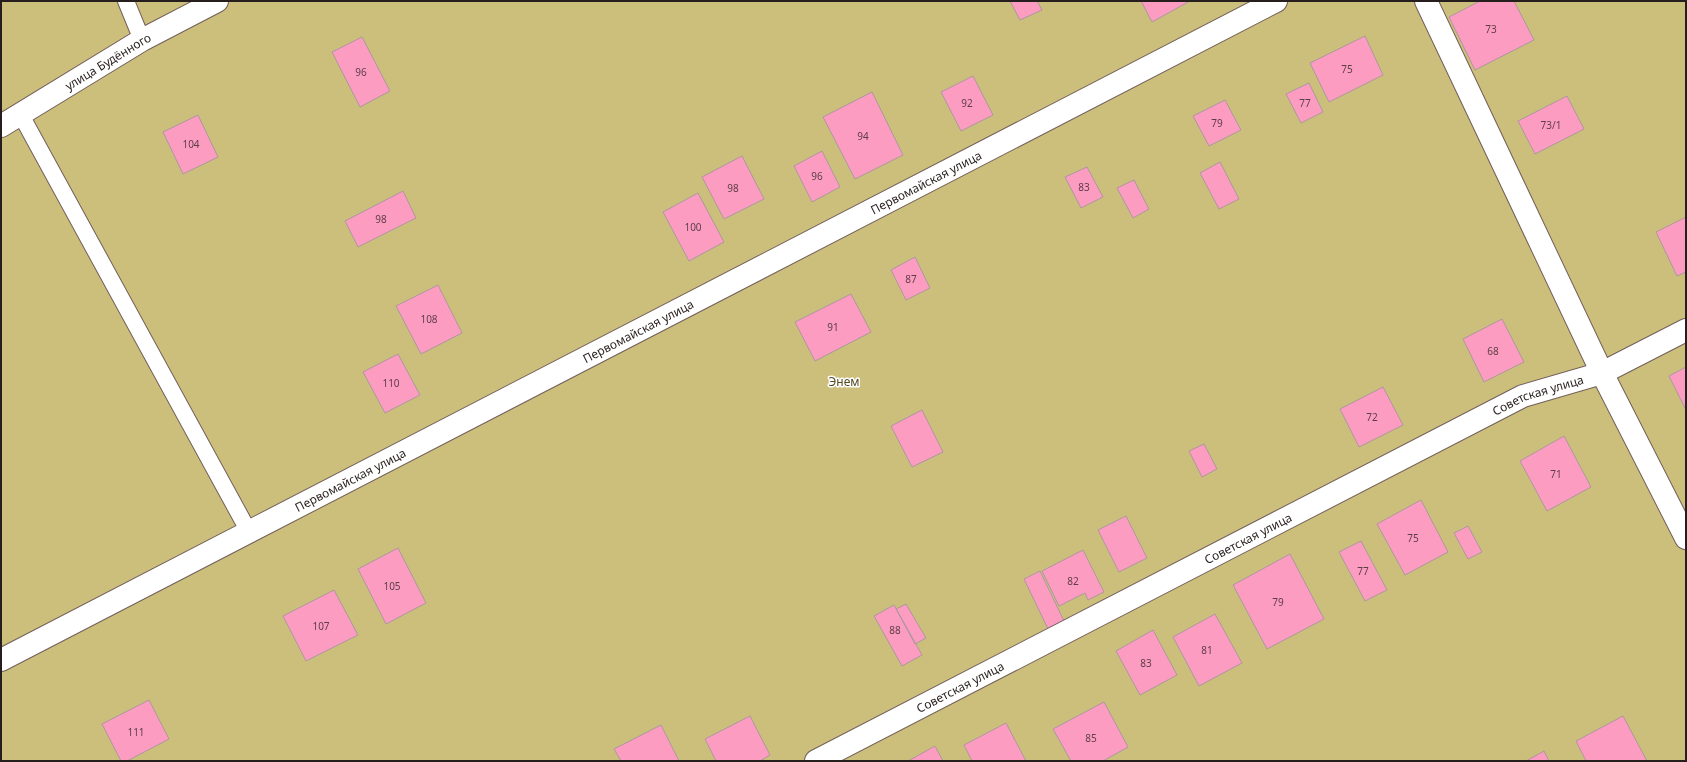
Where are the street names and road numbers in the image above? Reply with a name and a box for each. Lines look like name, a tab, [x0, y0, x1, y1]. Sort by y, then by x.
street label: улица Будённого	[61, 28, 154, 94]
street label: Первомайская улица	[867, 146, 984, 218]
street label: Первомайская улица	[579, 295, 696, 367]
street label: Советская улица	[1489, 370, 1585, 419]
street label: Первомайская улица	[292, 444, 409, 515]
street label: Советская улица	[1201, 508, 1295, 568]
street label: Советская улица	[913, 657, 1007, 716]

